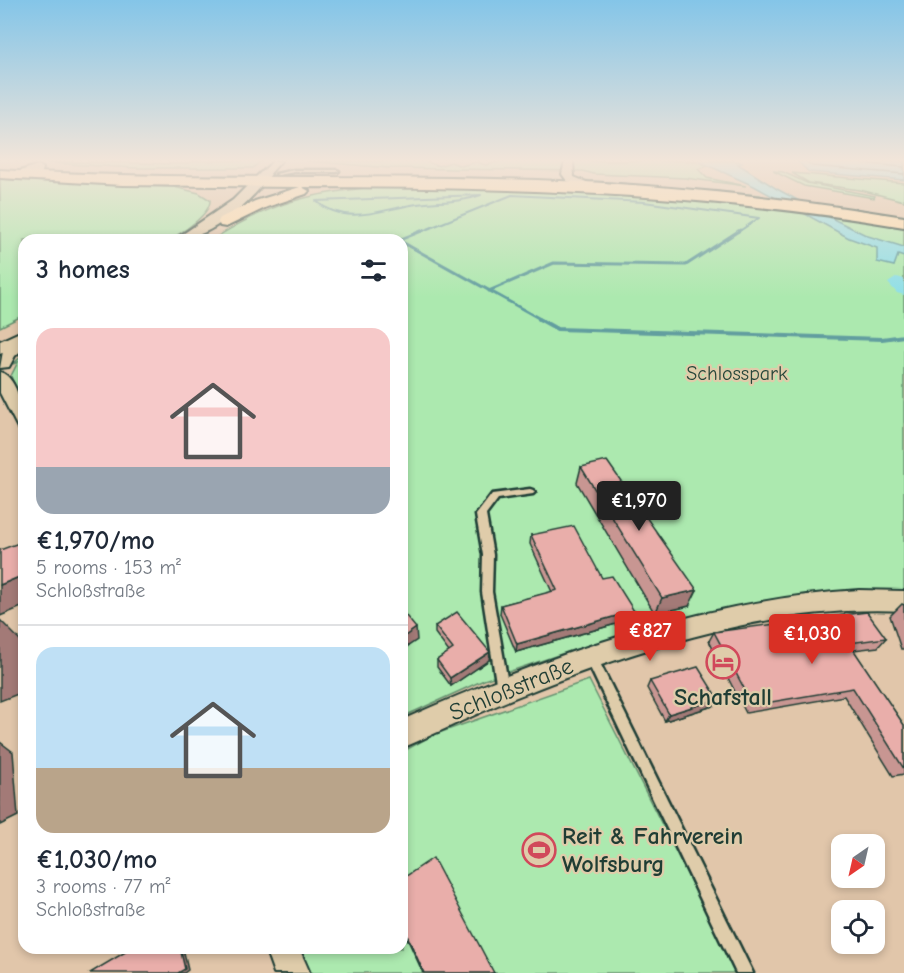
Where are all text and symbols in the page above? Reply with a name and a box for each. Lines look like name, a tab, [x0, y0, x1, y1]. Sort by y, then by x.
icon: filters	[357, 254, 390, 287]
text: 3 homes	[36, 255, 130, 285]
park label: Schlosspark	[686, 362, 788, 385]
icon: home	[159, 367, 267, 475]
pin: €1,970	[590, 481, 688, 532]
text: €1,970	[611, 489, 667, 512]
text: €1,970/mo	[36, 526, 155, 556]
text: 5 rooms · 153 m²	[36, 556, 181, 579]
text: Schloßstraße	[36, 579, 145, 602]
pin: €827	[614, 611, 686, 662]
pin: €1,030	[763, 614, 861, 665]
text: €827	[629, 619, 671, 642]
text: €1,030	[783, 622, 841, 645]
hotel icon: Schafstall	[705, 644, 741, 680]
street label: Schloßstraße	[445, 651, 577, 727]
place label: Schafstall	[674, 683, 772, 711]
icon: home	[159, 686, 267, 794]
place label: Reit & Fahrverein Wolfsburg	[562, 822, 743, 878]
sports icon: Reit & Fahrverein Wolfsburg	[521, 832, 557, 868]
north arrow	[831, 834, 885, 888]
map controls	[831, 834, 885, 954]
text: €1,030/mo	[36, 845, 157, 875]
text: 3 rooms · 77 m²	[36, 875, 170, 898]
text: Schloßstraße	[36, 898, 145, 921]
button: locate	[831, 900, 885, 954]

